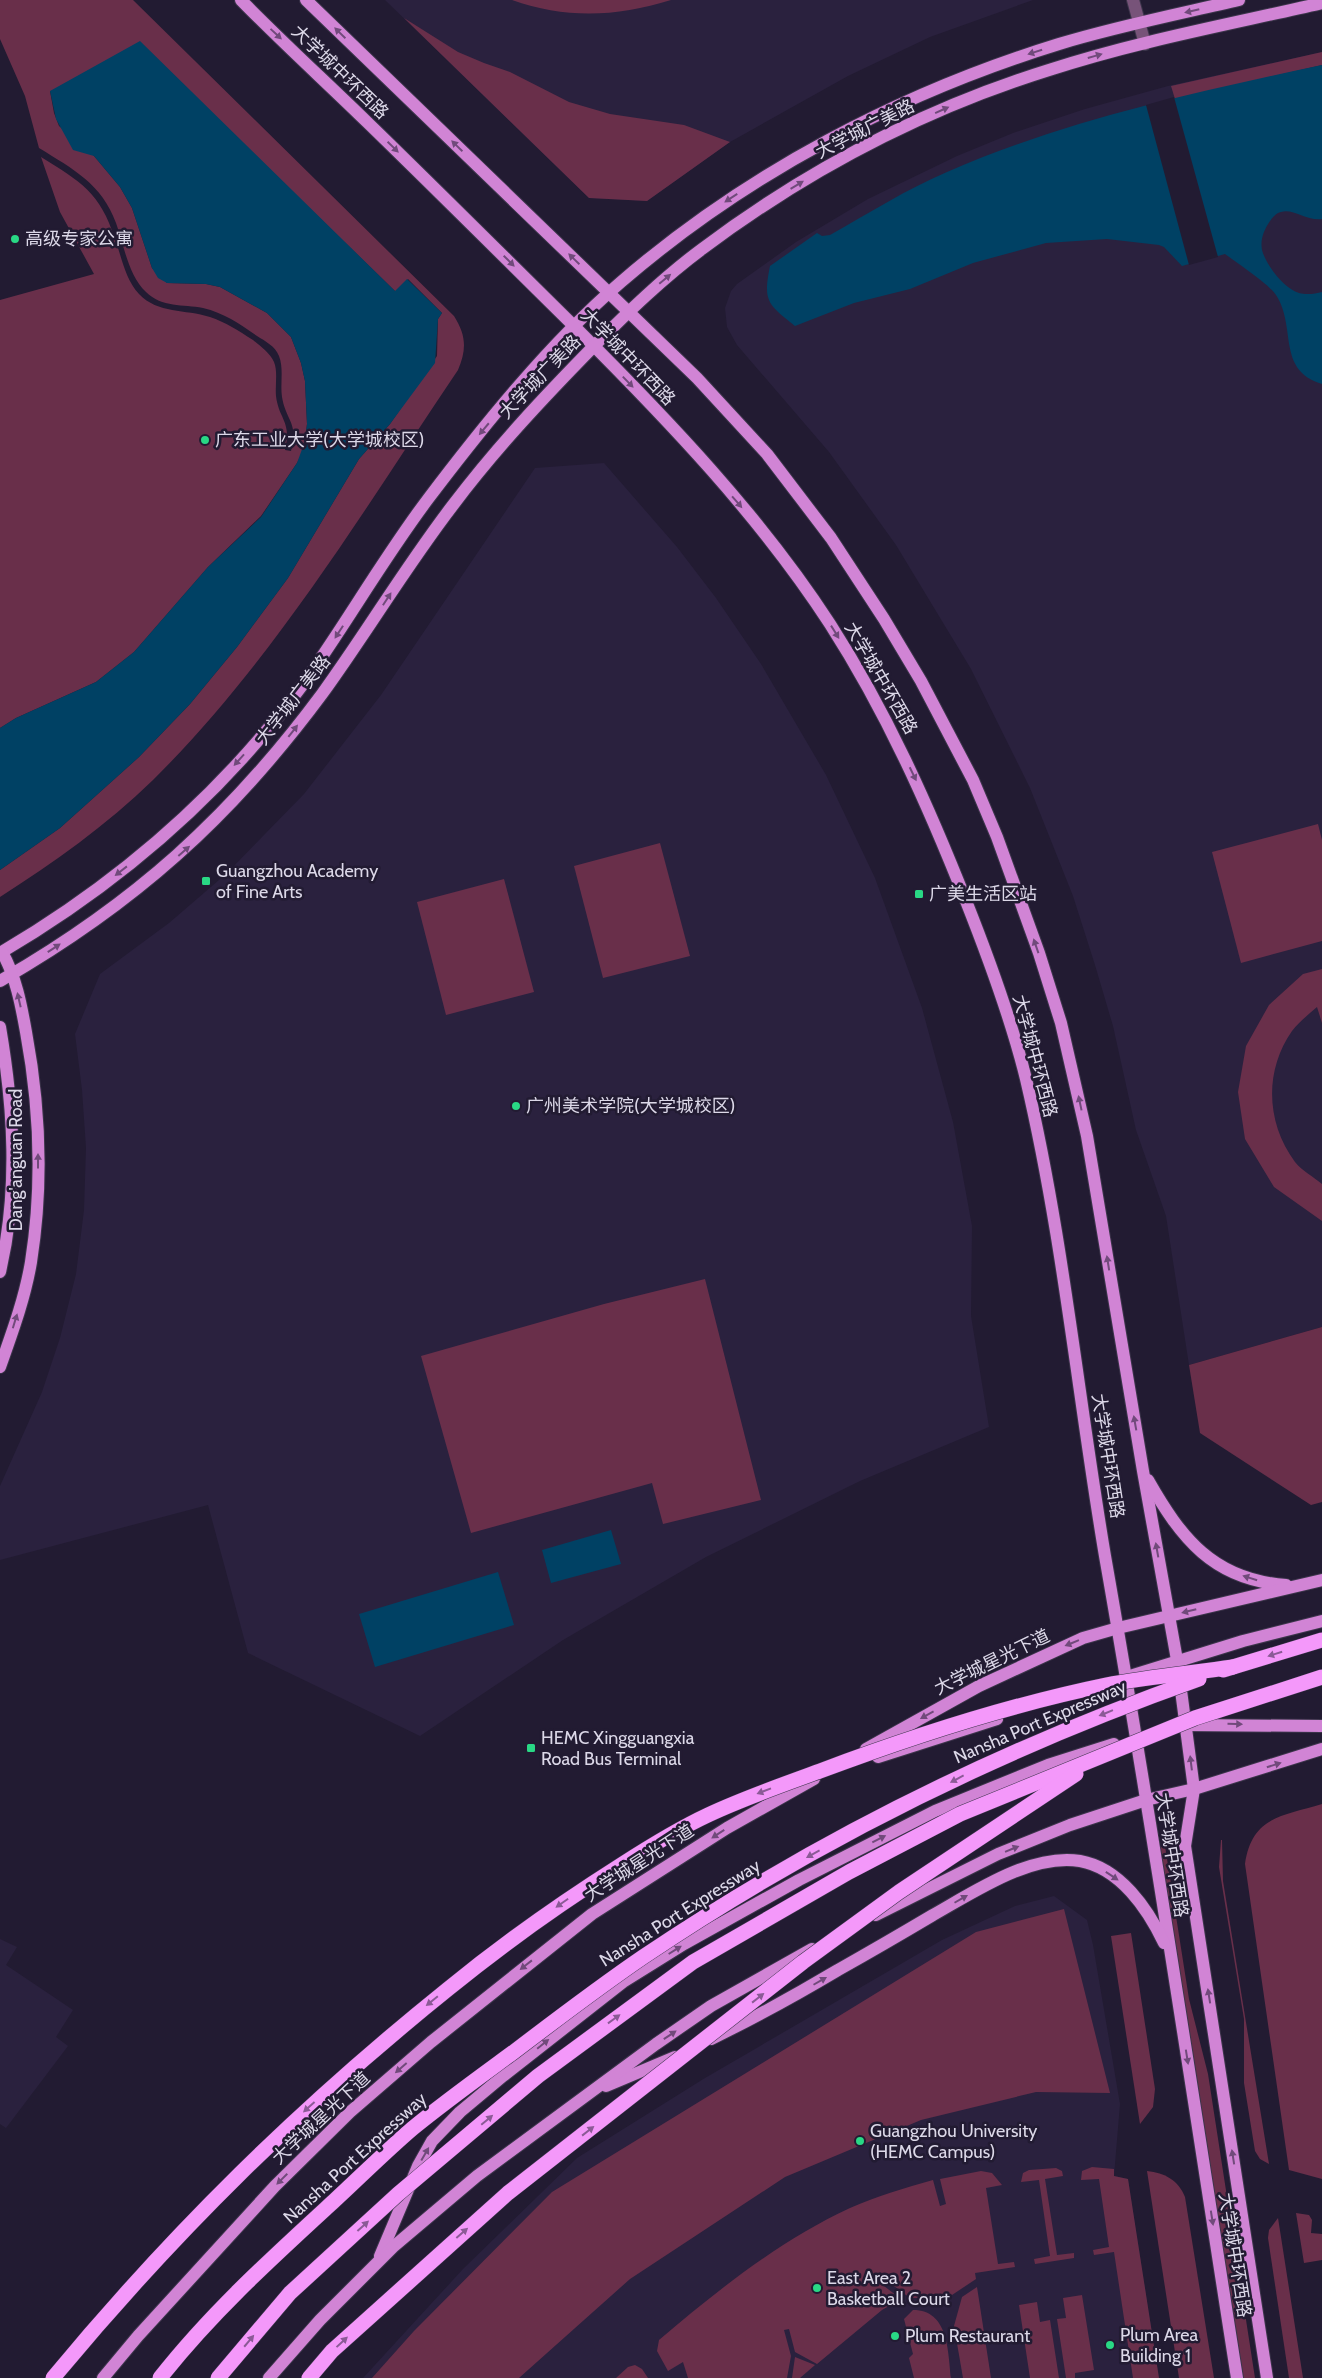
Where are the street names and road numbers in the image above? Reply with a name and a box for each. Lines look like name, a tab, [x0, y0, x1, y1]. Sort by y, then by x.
street label: 大学城中环西路	[287, 20, 393, 124]
street label: 大学城广美路	[812, 95, 918, 163]
street label: 大学城中环西路	[576, 304, 680, 410]
street label: 大学城广美路	[495, 331, 585, 423]
street label: 大学城中环西路	[840, 618, 922, 738]
street label: 大学城广美路	[251, 651, 335, 749]
street label: 大学城中环西路	[1008, 992, 1062, 1120]
street label: Dang'anguan Road	[5, 1089, 27, 1231]
street label: 大学城中环西路	[1087, 1392, 1129, 1520]
street label: 大学城星光下道	[931, 1624, 1053, 1700]
street label: Nansha Port Expressway	[950, 1676, 1130, 1768]
street label: 大学城中环西路	[1151, 1791, 1193, 1919]
street label: 大学城星光下道	[580, 1819, 698, 1907]
street label: Nansha Port Expressway	[596, 1855, 764, 1971]
street label: 大学城星光下道	[267, 2067, 375, 2169]
street label: Nansha Port Expressway	[279, 2088, 431, 2228]
street label: 大学城中环西路	[1214, 2191, 1256, 2319]

